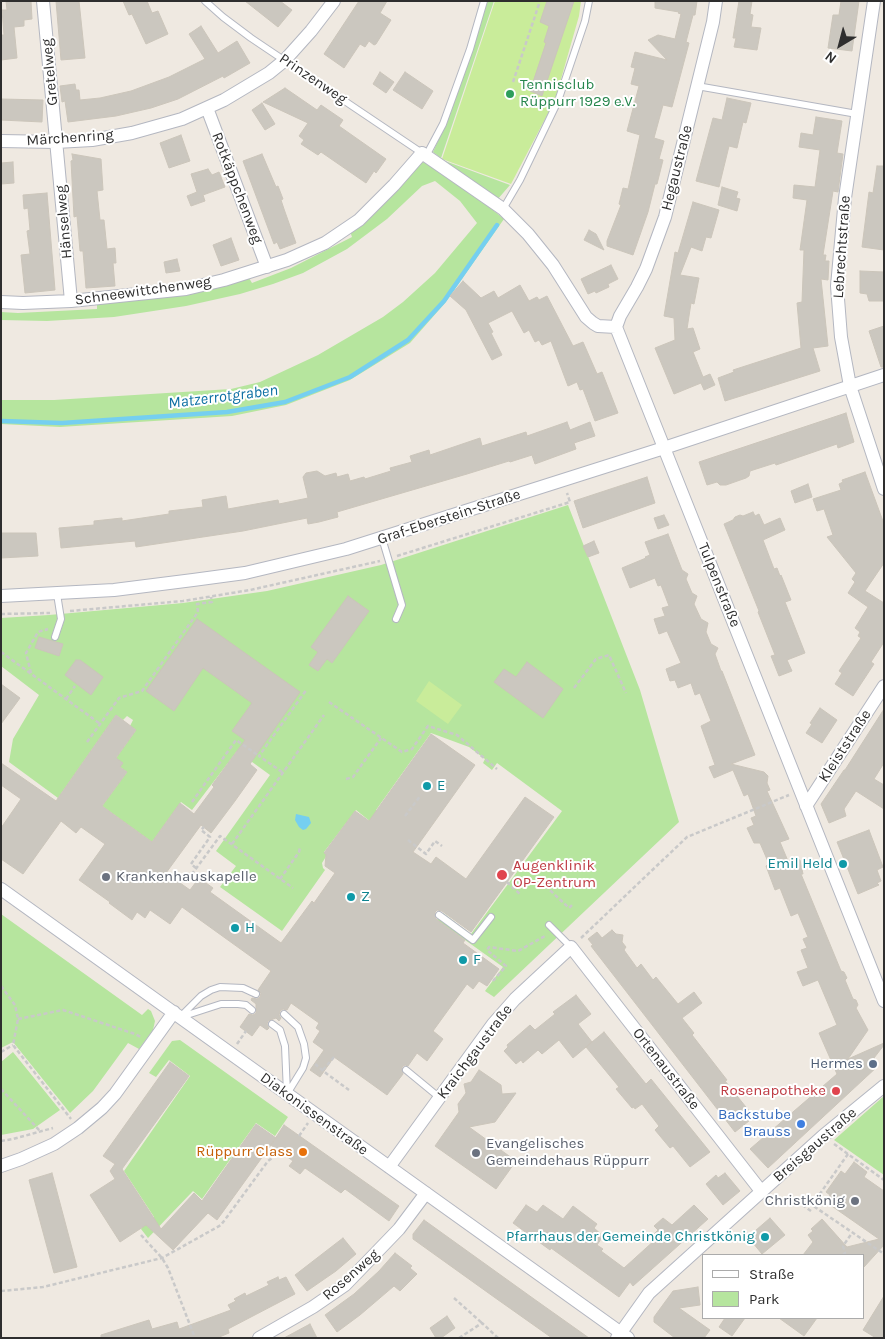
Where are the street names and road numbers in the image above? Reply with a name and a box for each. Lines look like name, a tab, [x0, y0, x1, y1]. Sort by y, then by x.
street label: Gretelweg	[38, 38, 62, 106]
street label: Prinzenweg	[276, 50, 350, 108]
street label: Hegaustraße	[658, 123, 696, 213]
street label: Märchenring	[26, 126, 114, 150]
street label: Rotkäppchenweg	[207, 130, 267, 246]
street label: Hänselweg	[52, 184, 76, 260]
street label: Lebrechtstraße	[829, 195, 855, 299]
street label: Schneewittchenweg	[74, 273, 212, 309]
street label: Graf-Eberstein-Straße	[375, 485, 523, 549]
street label: Tulpenstraße	[694, 540, 744, 630]
street label: Kleiststraße	[815, 706, 875, 786]
street label: Kraichgaustraße	[434, 1001, 516, 1103]
street label: Ortenaustraße	[628, 1024, 704, 1114]
street label: Diakonissenstraße	[256, 1069, 372, 1159]
street label: Breisgaustraße	[770, 1104, 860, 1186]
street label: Rosenweg	[319, 1246, 383, 1304]

